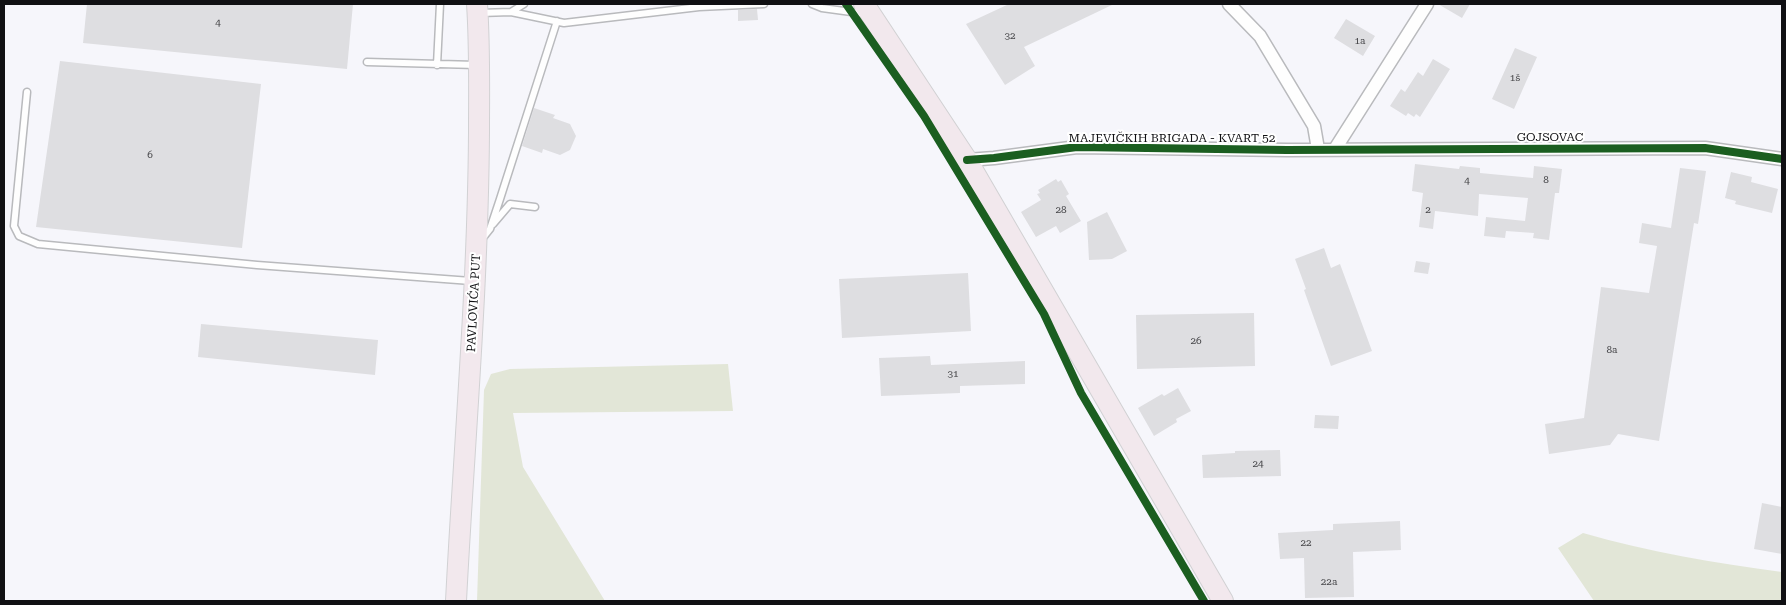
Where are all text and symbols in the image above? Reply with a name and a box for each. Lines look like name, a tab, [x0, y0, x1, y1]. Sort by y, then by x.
house number: 4	[215, 17, 221, 29]
house number: 32	[1004, 30, 1016, 42]
house number: 1a	[1354, 35, 1366, 47]
house number: 1š	[1510, 72, 1520, 84]
street label: GOJSOVAC	[1517, 130, 1583, 144]
street label: MAJEVIČKIH BRIGADA - KVART 52	[1068, 131, 1276, 145]
house number: 6	[147, 149, 153, 161]
house number: 8	[1543, 174, 1549, 186]
house number: 4	[1464, 175, 1470, 187]
house number: 28	[1055, 204, 1067, 216]
house number: 2	[1425, 204, 1431, 216]
street label: PAVLOVIĆA PUT	[464, 254, 484, 352]
house number: 26	[1190, 335, 1202, 347]
house number: 8a	[1606, 344, 1618, 356]
house number: 31	[947, 368, 959, 380]
house number: 24	[1252, 458, 1264, 470]
house number: 22	[1300, 537, 1312, 549]
house number: 22a	[1321, 576, 1337, 588]

